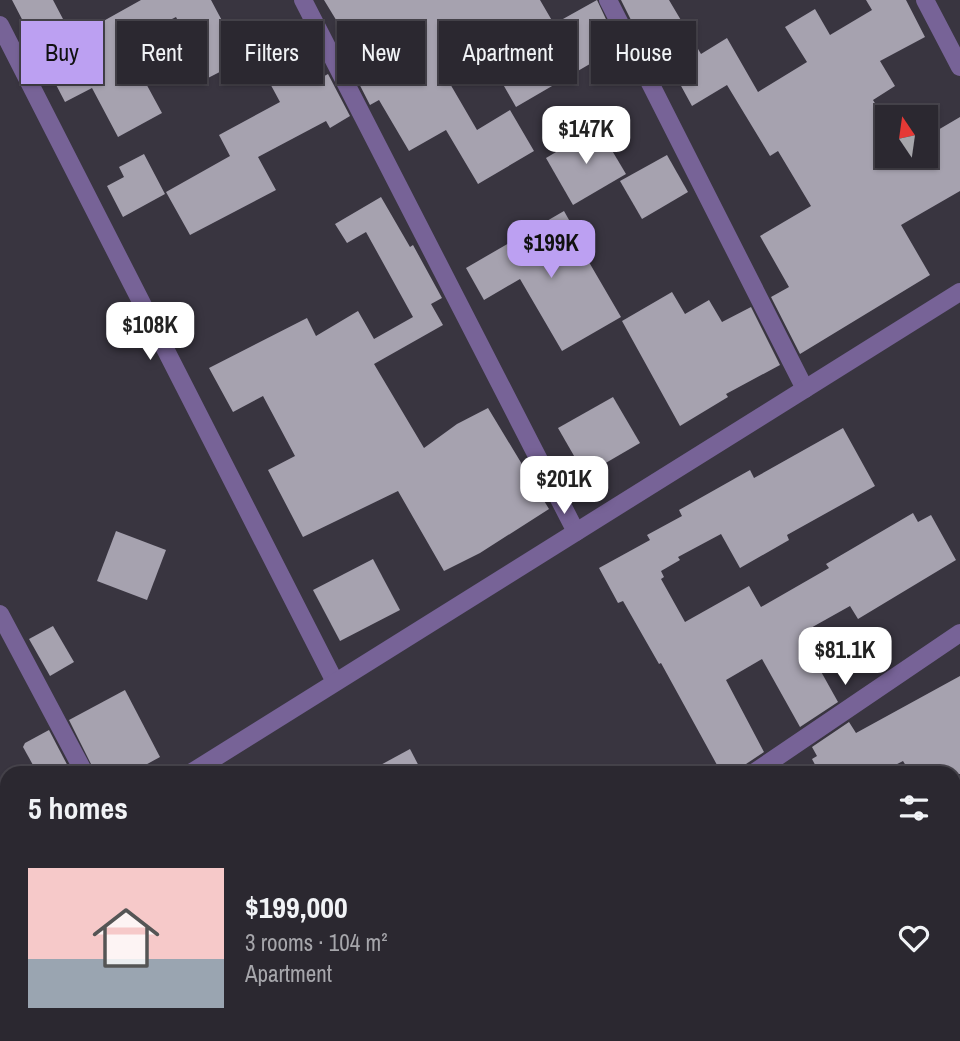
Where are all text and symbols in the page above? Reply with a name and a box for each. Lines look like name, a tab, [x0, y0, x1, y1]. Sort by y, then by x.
chip: Buy	[21, 21, 103, 84]
chip: Rent	[117, 21, 207, 84]
chip: Filters	[221, 21, 323, 84]
chip: New	[337, 21, 425, 84]
chip: Apartment	[439, 21, 577, 84]
chip: House	[591, 21, 696, 84]
north arrow	[875, 105, 938, 168]
map controls	[875, 105, 938, 168]
pin: $147K	[537, 106, 635, 166]
text: $147K	[558, 113, 614, 144]
pin: $199K	[502, 220, 600, 280]
text: $199K	[523, 227, 579, 258]
pin: $108K	[101, 302, 199, 362]
text: $108K	[122, 309, 178, 340]
pin: $201K	[515, 456, 613, 516]
text: $201K	[536, 463, 592, 494]
pin: $81.1K	[788, 628, 902, 687]
text: $81.1K	[815, 634, 875, 665]
text: 5 homes	[28, 788, 128, 828]
icon: filters	[895, 789, 933, 827]
text: $199,000	[245, 887, 348, 927]
icon: home	[84, 896, 168, 980]
icon: heart	[895, 919, 933, 957]
text: 3 rooms · 104 m²	[245, 927, 388, 958]
text: Apartment	[245, 958, 332, 989]

